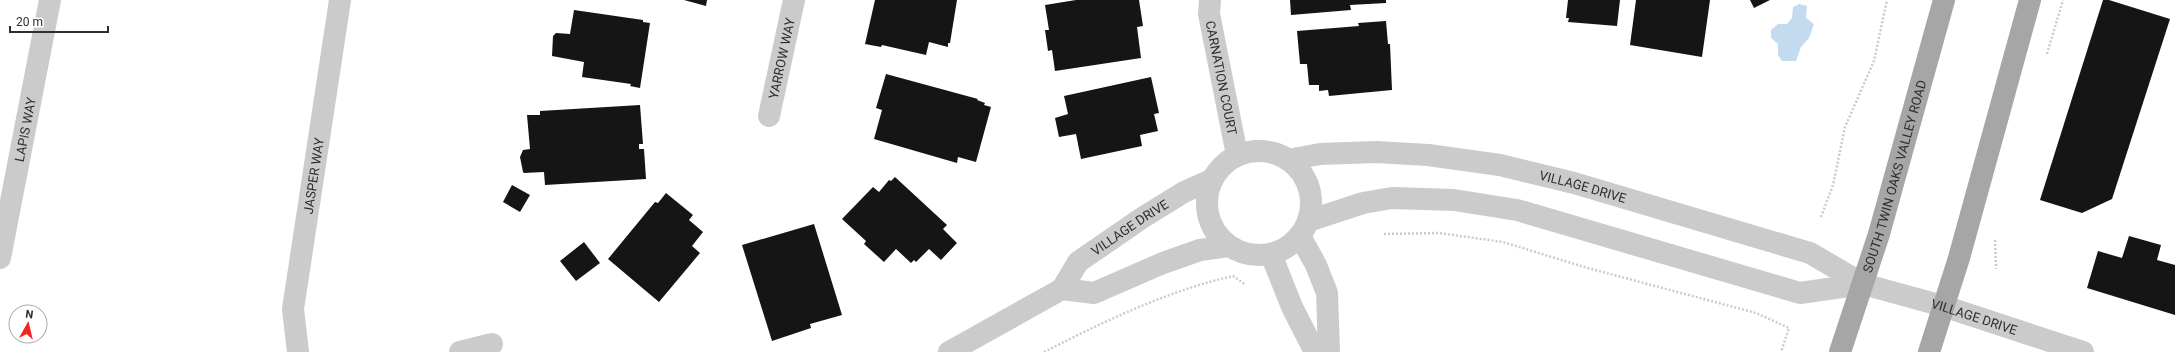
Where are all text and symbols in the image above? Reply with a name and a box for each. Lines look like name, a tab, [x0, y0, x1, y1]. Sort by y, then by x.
scale bar	[10, 8, 108, 34]
text: 20 m	[16, 15, 43, 29]
street label: YARROW WAY	[766, 16, 798, 100]
street label: CARNATION COURT	[1203, 19, 1240, 136]
street label: SOUTH TWIN OAKS VALLEY ROAD	[1860, 78, 1929, 275]
street label: LAPIS WAY	[12, 96, 39, 163]
street label: JASPER WAY	[301, 136, 327, 215]
street label: VILLAGE DRIVE	[1538, 168, 1628, 206]
street label: VILLAGE DRIVE	[1088, 197, 1171, 259]
street label: VILLAGE DRIVE	[1929, 296, 2019, 338]
north arrow	[8, 304, 48, 344]
text: N	[25, 308, 34, 322]

